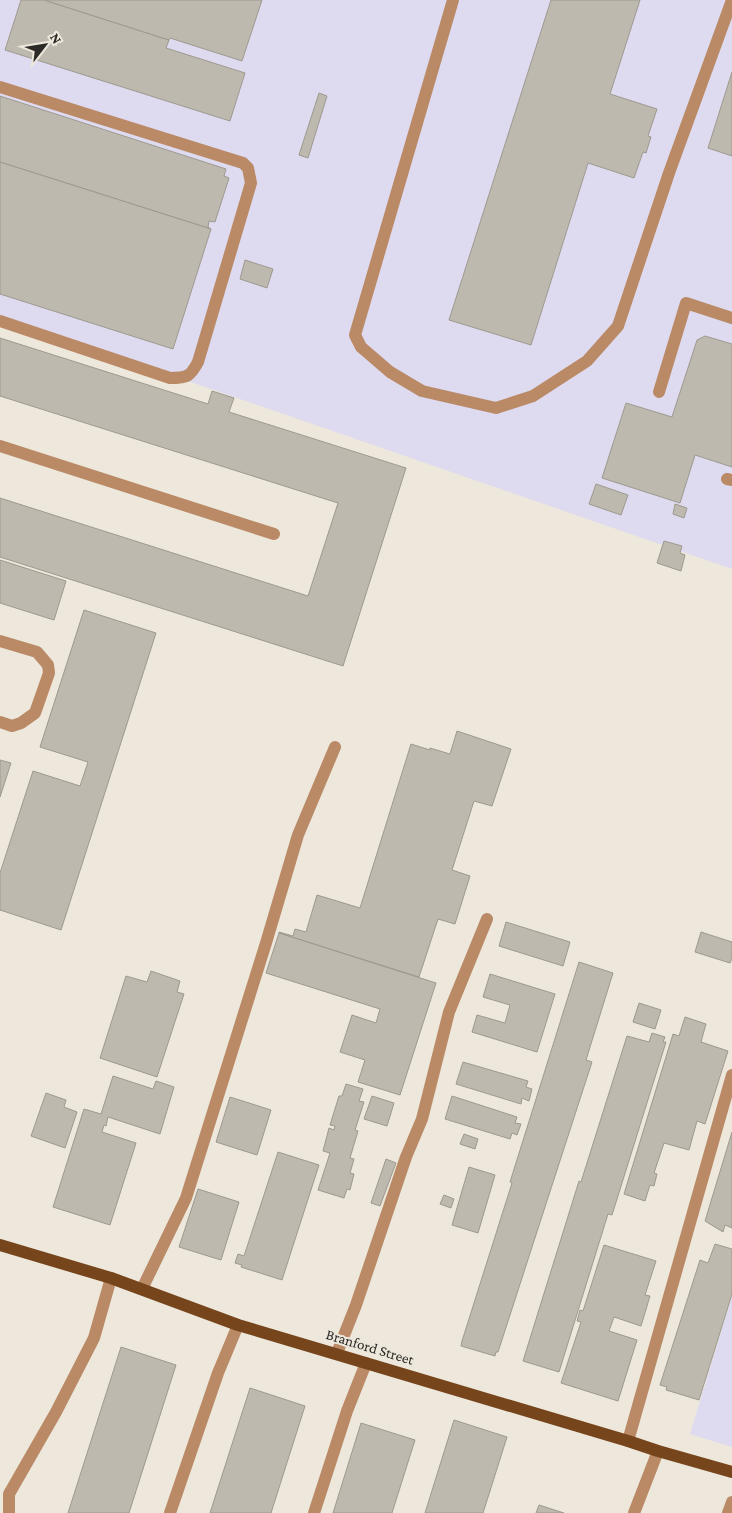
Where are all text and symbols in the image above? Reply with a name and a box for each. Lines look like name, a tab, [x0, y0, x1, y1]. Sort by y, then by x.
north arrow	[20, 20, 70, 70]
text: N	[47, 30, 66, 47]
street label: Branford Street	[324, 1326, 417, 1368]

